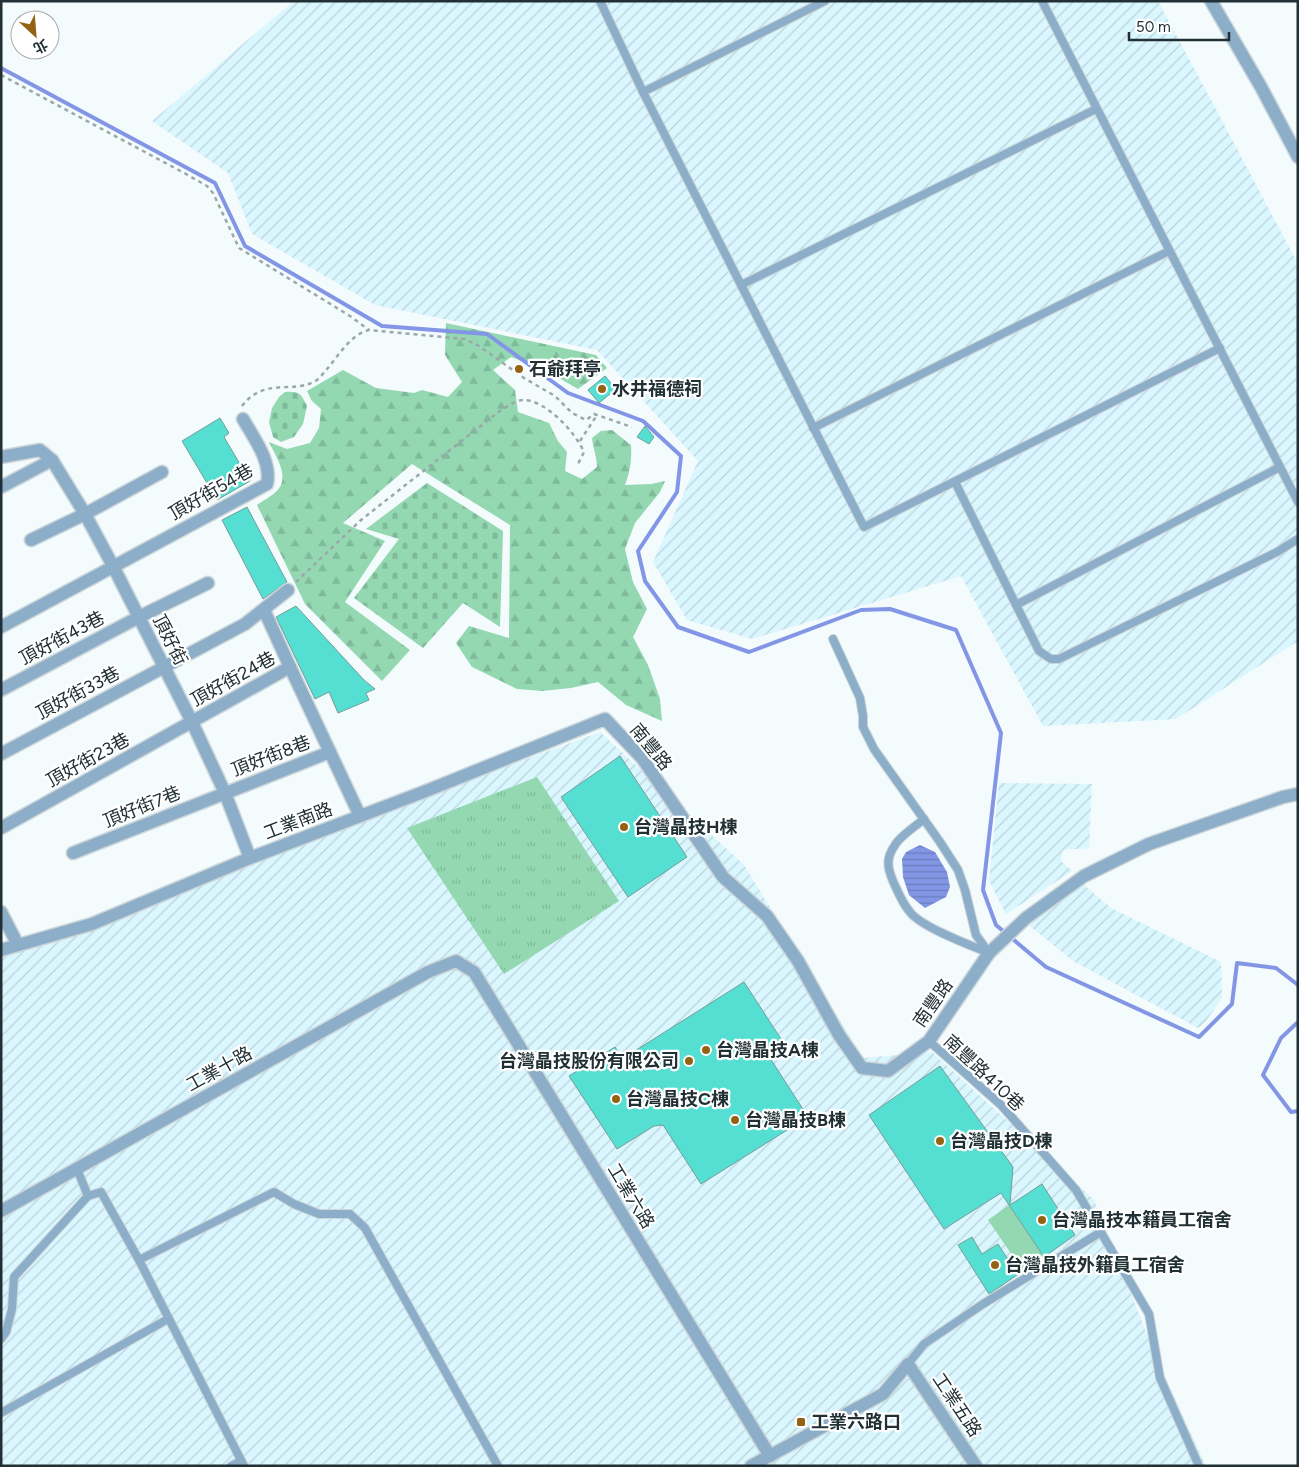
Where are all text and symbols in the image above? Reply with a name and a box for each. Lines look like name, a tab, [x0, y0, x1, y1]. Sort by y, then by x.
north arrow	[10, 10, 60, 60]
scale bar	[1129, 10, 1229, 42]
text: 50 m	[1136, 18, 1171, 36]
text: 北	[30, 36, 50, 57]
place label: 石爺拜亭	[529, 358, 601, 380]
marker: 石爺拜亭	[513, 363, 525, 375]
place label: 水井福德祠	[612, 378, 702, 400]
marker: 水井福德祠	[596, 383, 608, 395]
street label: 頂好街54巷	[165, 459, 257, 525]
street label: 頂好街43巷	[16, 606, 108, 670]
street label: 頂好街	[148, 611, 192, 669]
street label: 頂好街24巷	[187, 647, 279, 711]
street label: 頂好街33巷	[32, 662, 124, 724]
street label: 南豐路	[625, 719, 677, 775]
street label: 頂好街23巷	[42, 728, 134, 792]
street label: 頂好街8巷	[228, 731, 314, 781]
street label: 頂好街7巷	[100, 782, 184, 832]
street label: 工業南路	[260, 798, 336, 844]
place label: 台灣晶技H棟	[634, 816, 738, 838]
marker: 台灣晶技H棟	[618, 821, 630, 833]
street label: 南豐路	[909, 975, 957, 1031]
street label: 南豐路410巷	[939, 1030, 1029, 1116]
place label: 台灣晶技A棟	[716, 1039, 819, 1061]
street label: 工業十路	[182, 1042, 256, 1096]
marker: 台灣晶技A棟	[700, 1044, 712, 1056]
place label: 台灣晶技股份有限公司	[499, 1050, 679, 1072]
marker: 台灣晶技股份有限公司	[683, 1055, 695, 1067]
place label: 台灣晶技C棟	[626, 1088, 729, 1110]
marker: 台灣晶技C棟	[610, 1093, 622, 1105]
place label: 台灣晶技B棟	[745, 1109, 846, 1131]
marker: 台灣晶技B棟	[729, 1114, 741, 1126]
place label: 台灣晶技D棟	[950, 1130, 1053, 1152]
marker: 台灣晶技D棟	[934, 1135, 946, 1147]
street label: 工業六路	[603, 1159, 659, 1233]
place label: 台灣晶技本籍員工宿舍	[1052, 1209, 1232, 1231]
marker: 台灣晶技本籍員工宿舍	[1036, 1214, 1048, 1226]
place label: 台灣晶技外籍員工宿舍	[1005, 1254, 1185, 1276]
marker: 台灣晶技外籍員工宿舍	[989, 1259, 1001, 1271]
street label: 工業五路	[928, 1369, 986, 1441]
place label: 工業六路口	[811, 1411, 901, 1433]
marker: 工業六路口	[795, 1416, 807, 1428]

